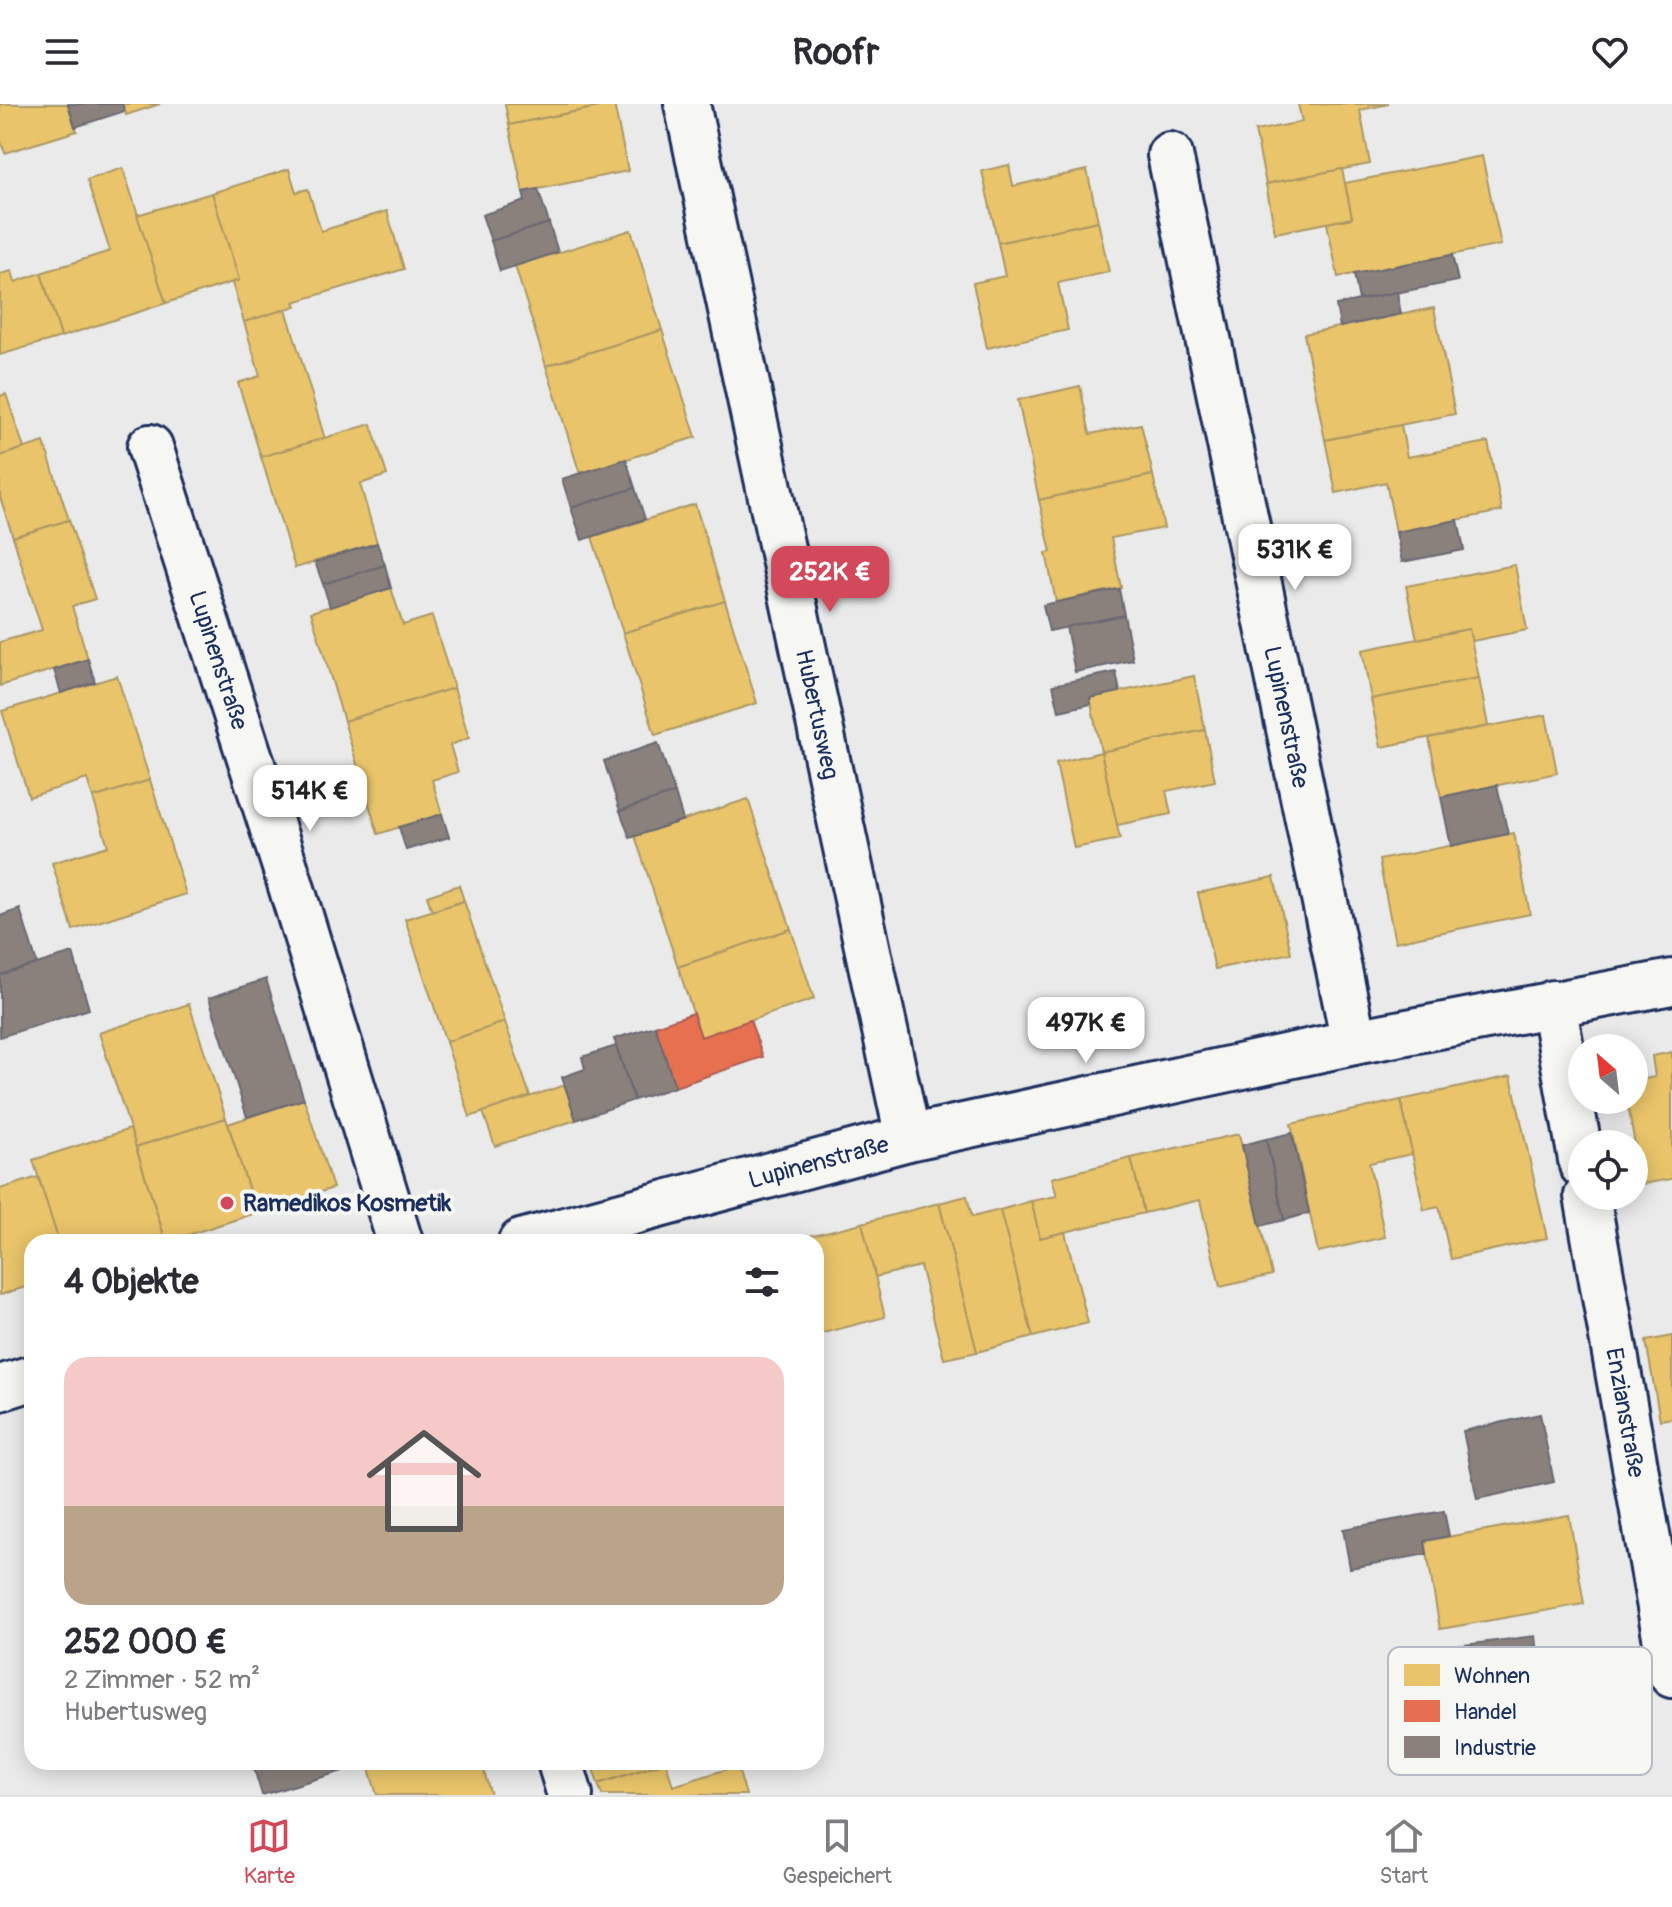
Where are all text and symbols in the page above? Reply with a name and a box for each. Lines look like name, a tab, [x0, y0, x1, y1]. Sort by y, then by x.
icon: menu	[40, 30, 84, 74]
text: Roofr	[793, 30, 879, 75]
icon: heart	[1588, 30, 1632, 74]
pin: 531K €	[1230, 524, 1360, 592]
text: 531K €	[1256, 534, 1334, 566]
pin: 252K €	[765, 546, 895, 614]
text: 252K €	[789, 556, 871, 588]
street label: Lupinenstraße	[183, 587, 254, 733]
street label: Lupinenstraße	[1258, 644, 1315, 791]
street label: Hubertusweg	[789, 647, 845, 782]
pin: 514K €	[245, 765, 375, 833]
text: 514K €	[271, 775, 349, 807]
pin: 497K €	[1021, 997, 1151, 1065]
text: 497K €	[1046, 1007, 1126, 1039]
north arrow	[1568, 1034, 1648, 1114]
map controls	[1568, 1034, 1648, 1210]
street label: Lupinenstraße	[745, 1129, 892, 1195]
button: locate	[1568, 1130, 1648, 1210]
place label: Ramedikos Kosmetik	[243, 1189, 452, 1218]
marker: Ramedikos Kosmetik	[218, 1194, 236, 1212]
icon: filters	[740, 1260, 784, 1304]
text: 4 Objekte	[64, 1261, 199, 1304]
street label: Enzianstraße	[1600, 1345, 1651, 1480]
icon: home	[352, 1409, 496, 1553]
text: 252 000 €	[64, 1621, 227, 1664]
legend	[1388, 1647, 1652, 1775]
text: Wohnen	[1454, 1662, 1530, 1690]
text: 2 Zimmer · 52 m²	[64, 1664, 260, 1696]
text: Hubertusweg	[64, 1696, 207, 1728]
text: Handel	[1454, 1698, 1517, 1726]
text: Industrie	[1454, 1734, 1536, 1762]
tab: Karte	[244, 1814, 295, 1890]
tab: Gespeichert	[782, 1814, 892, 1890]
tab: Start	[1380, 1814, 1428, 1890]

